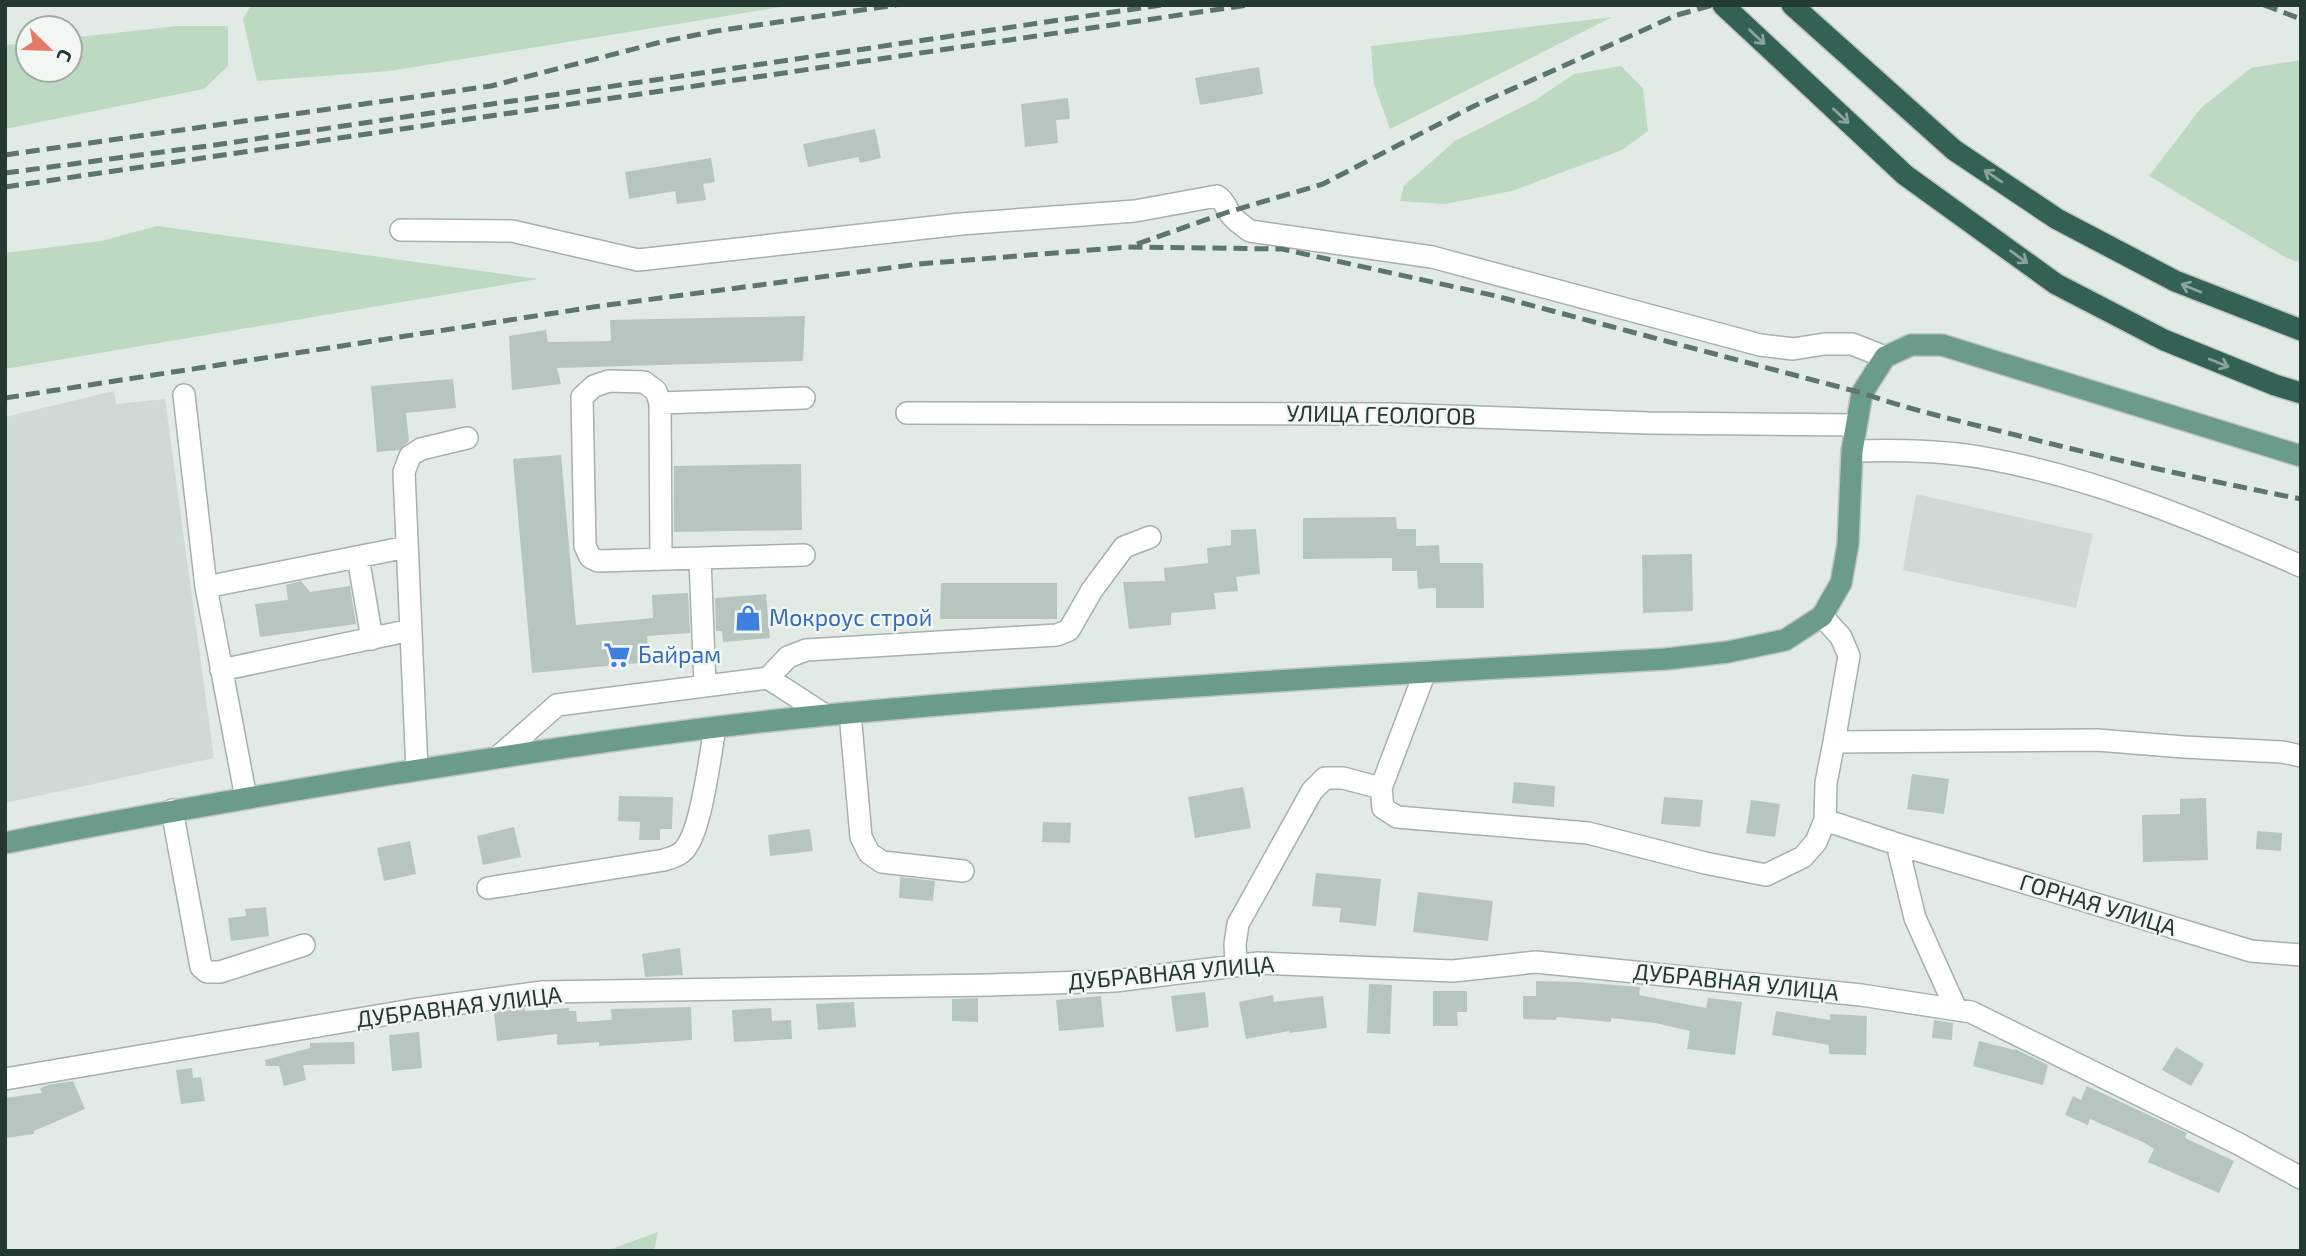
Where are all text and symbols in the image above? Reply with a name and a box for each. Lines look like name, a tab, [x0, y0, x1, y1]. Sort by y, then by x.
north arrow	[14, 14, 84, 84]
one-way arrow	[1748, 29, 1765, 46]
text: С	[52, 46, 78, 65]
one-way arrow	[1832, 108, 1850, 124]
one-way arrow	[1984, 169, 2004, 183]
one-way arrow	[2009, 250, 2028, 264]
one-way arrow	[2181, 280, 2203, 293]
one-way arrow	[2208, 357, 2230, 370]
street label: УЛИЦА ГЕОЛОГОВ	[1286, 398, 1476, 430]
shop icon: Мокроус строй	[733, 603, 763, 633]
place label: Мокроус строй	[769, 603, 932, 632]
supermarket icon: Байрам	[602, 640, 632, 670]
place label: Байрам	[638, 640, 721, 668]
street label: ГОРНАЯ УЛИЦА	[2017, 867, 2181, 941]
street label: ДУБРАВНАЯ УЛИЦА	[1067, 949, 1276, 995]
street label: ДУБРАВНАЯ УЛИЦА	[1632, 956, 1841, 1006]
street label: ДУБРАВНАЯ УЛИЦА	[355, 979, 564, 1032]

